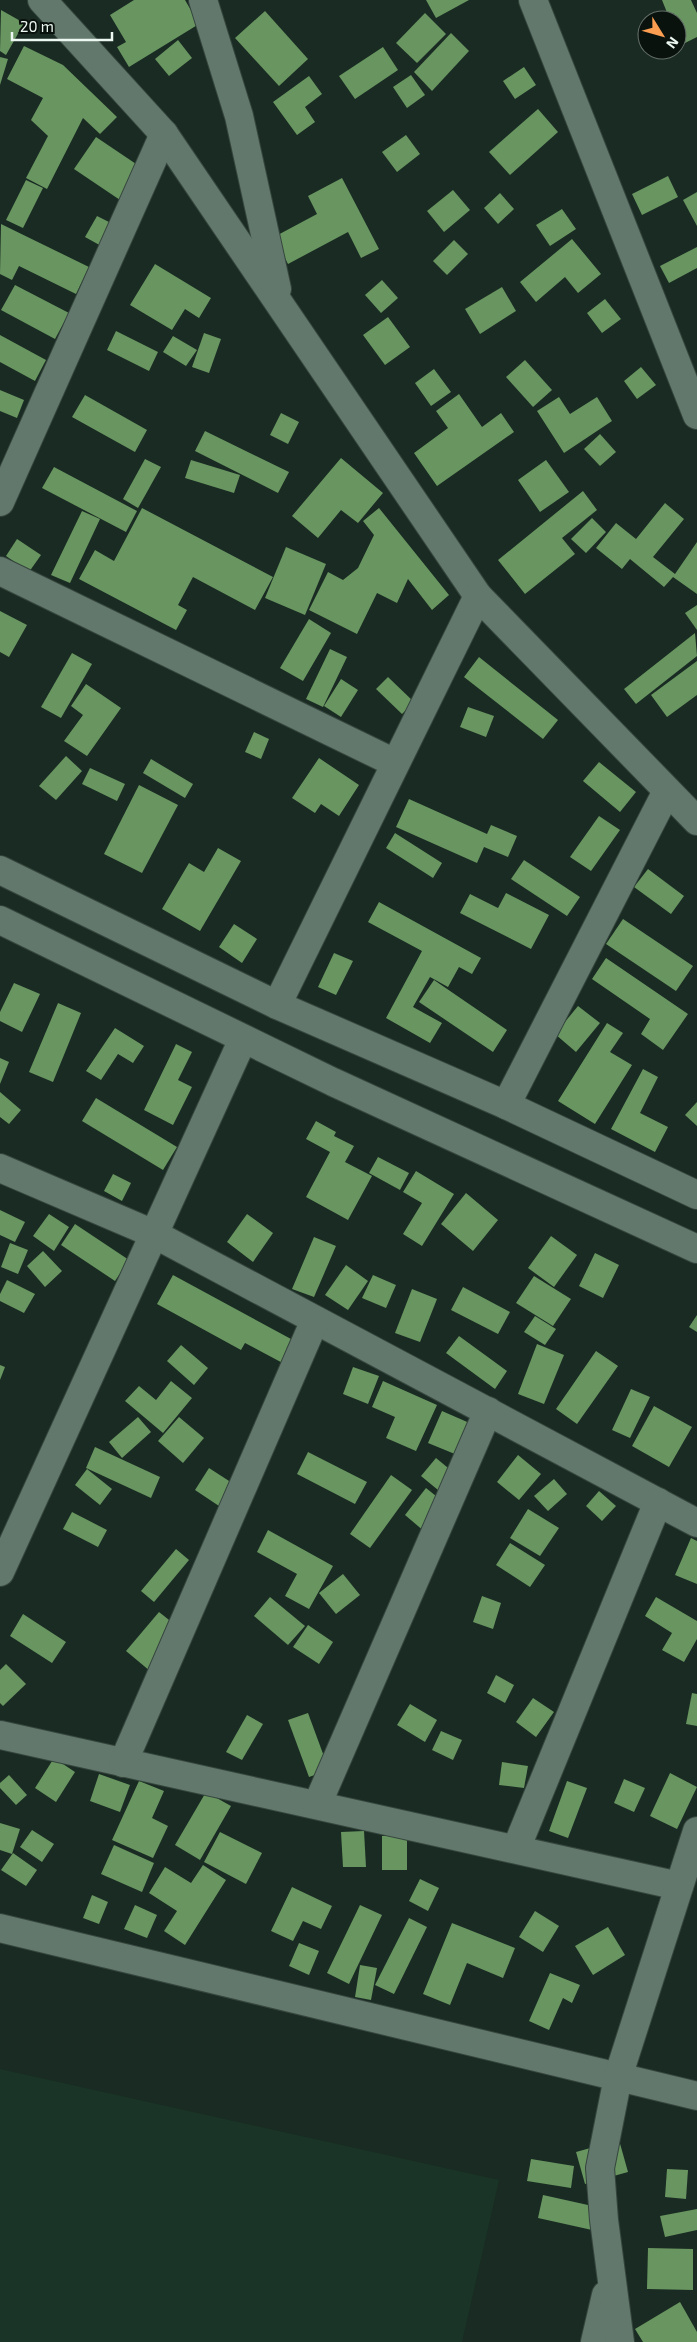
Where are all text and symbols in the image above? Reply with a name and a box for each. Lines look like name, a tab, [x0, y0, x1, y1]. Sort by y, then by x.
scale bar	[12, 10, 112, 42]
north arrow	[637, 10, 687, 60]
text: 20 m	[20, 17, 54, 35]
text: N	[663, 34, 683, 52]

